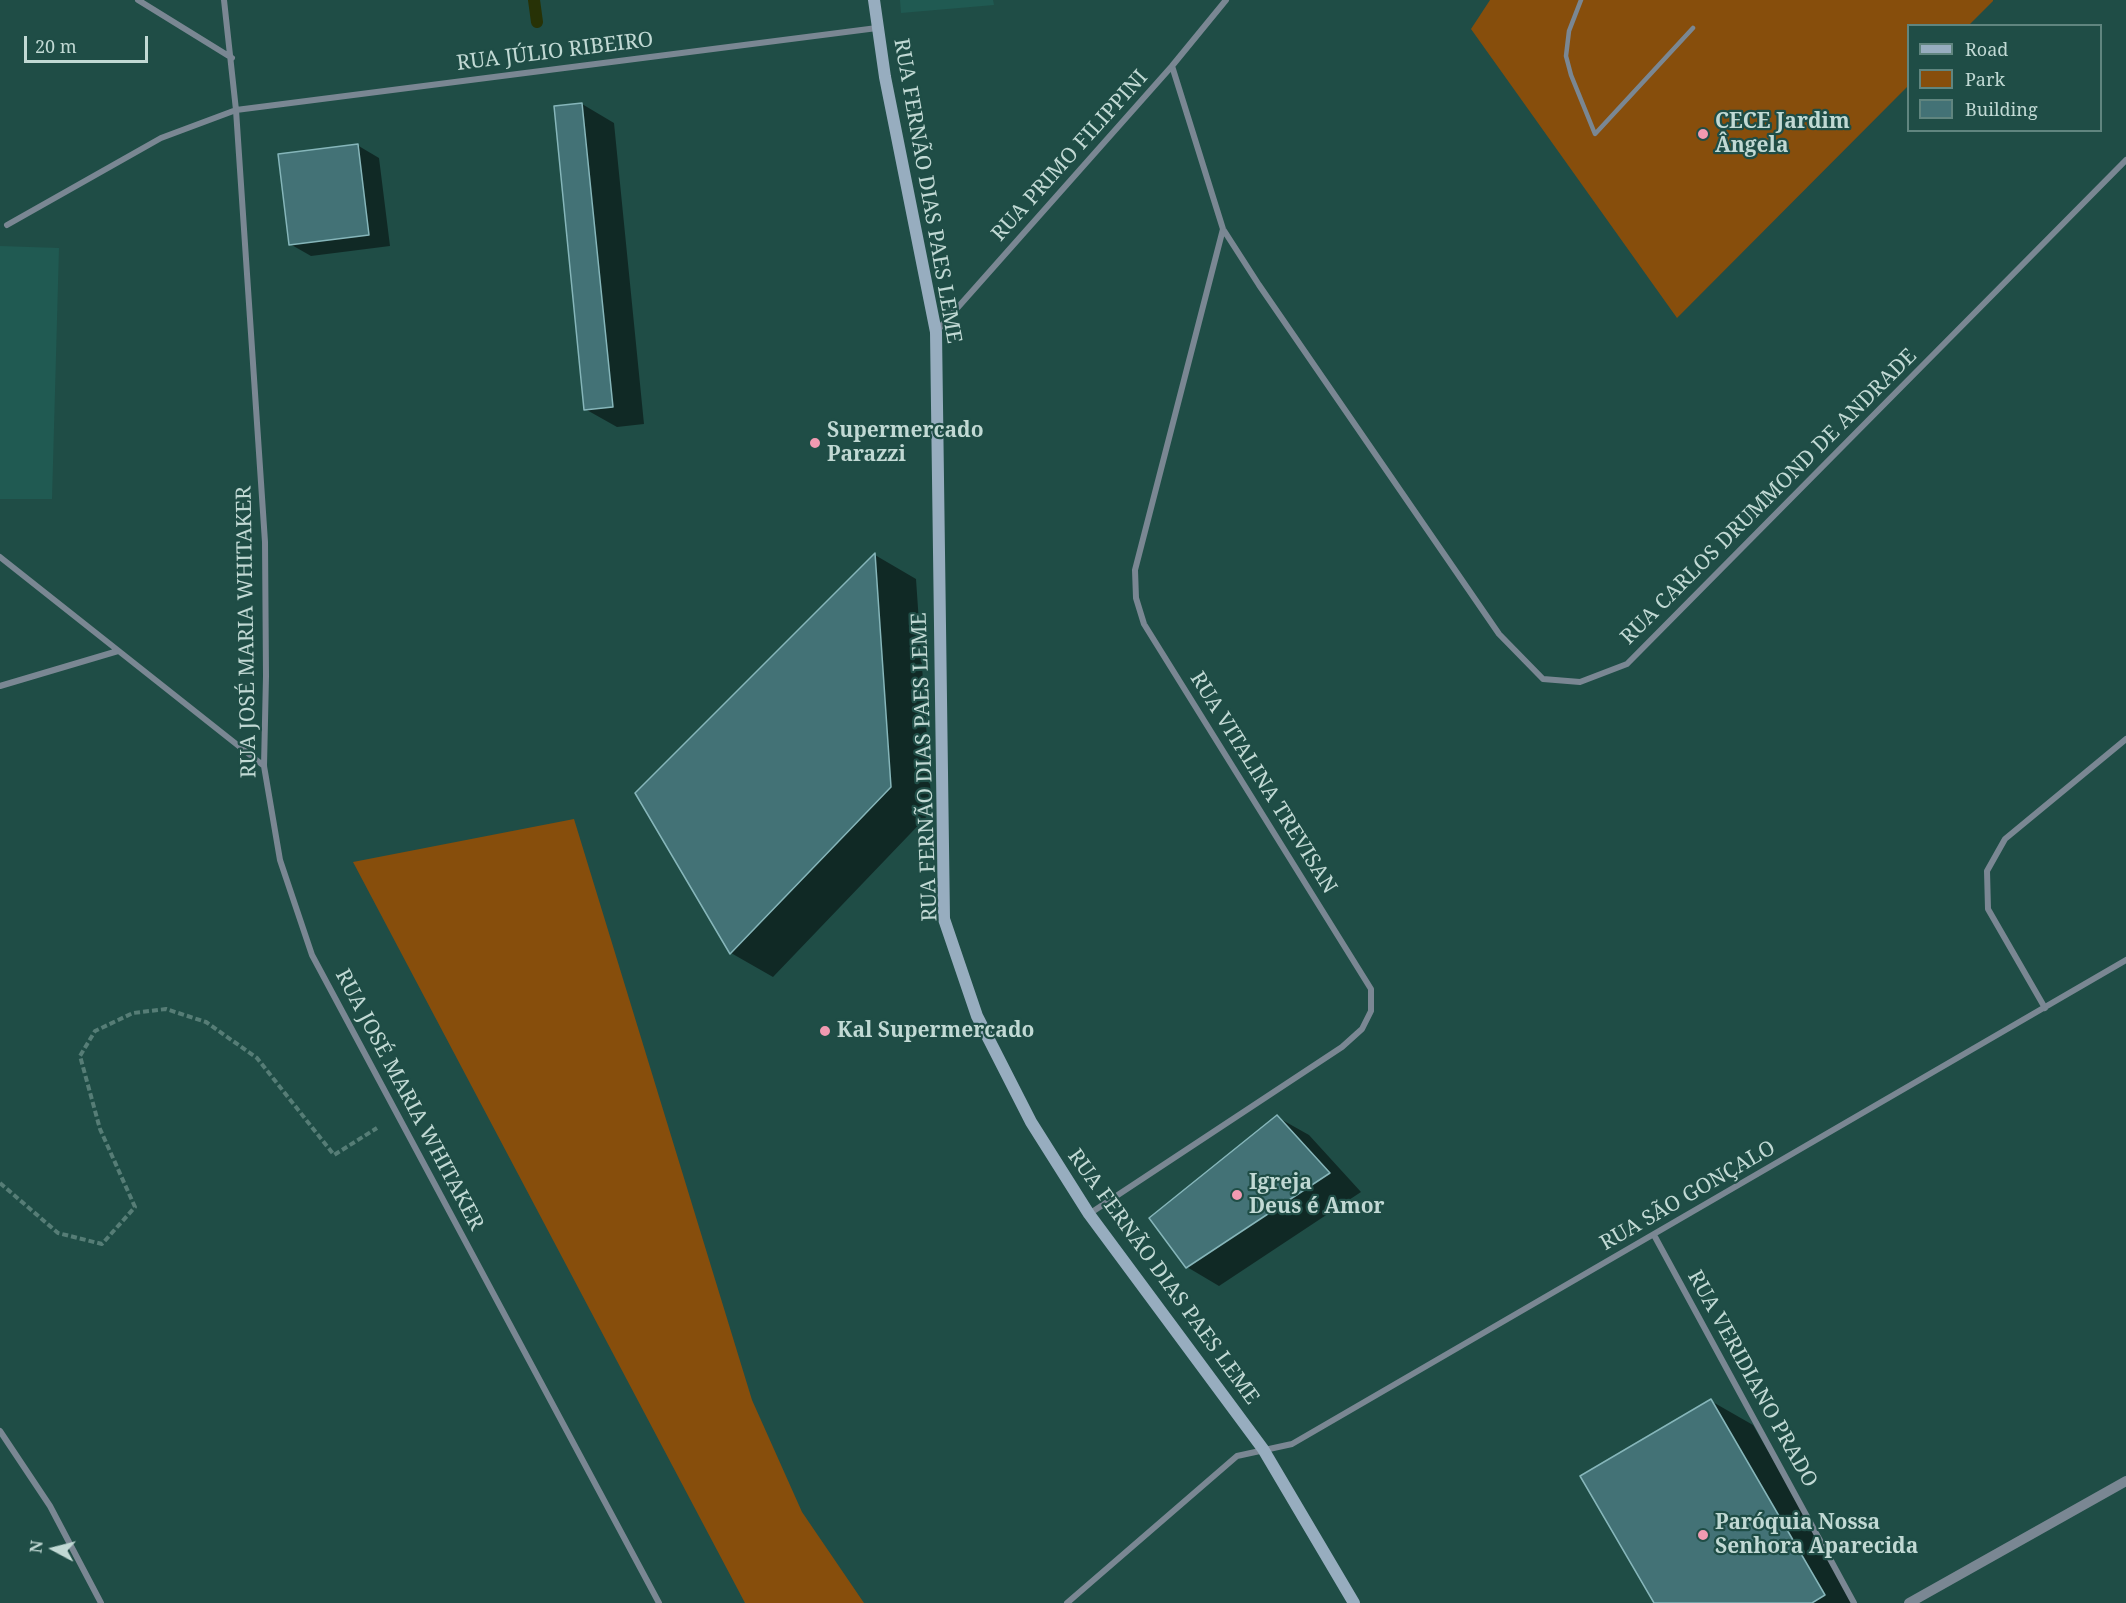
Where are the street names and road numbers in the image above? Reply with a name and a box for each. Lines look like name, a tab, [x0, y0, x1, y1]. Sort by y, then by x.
street label: RUA JÚLIO RIBEIRO	[455, 27, 655, 77]
street label: RUA FERNÃO DIAS PAES LEME	[888, 37, 966, 345]
street label: RUA PRIMO FILIPPINI	[987, 65, 1153, 247]
street label: RUA CARLOS DRUMMOND DE ANDRADE	[1616, 344, 1922, 650]
street label: RUA JOSÉ MARIA WHITAKER	[232, 486, 262, 778]
street label: RUA FERNÃO DIAS PAES LEME	[907, 612, 943, 922]
street label: RUA VITALINA TREVISAN	[1184, 667, 1342, 899]
street label: RUA JOSÉ MARIA WHITAKER	[329, 965, 489, 1235]
street label: RUA SÃO GONÇALO	[1596, 1136, 1780, 1256]
street label: RUA FERNÃO DIAS PAES LEME	[1062, 1145, 1264, 1409]
street label: RUA VERIDIANO PRADO	[1682, 1266, 1822, 1492]

